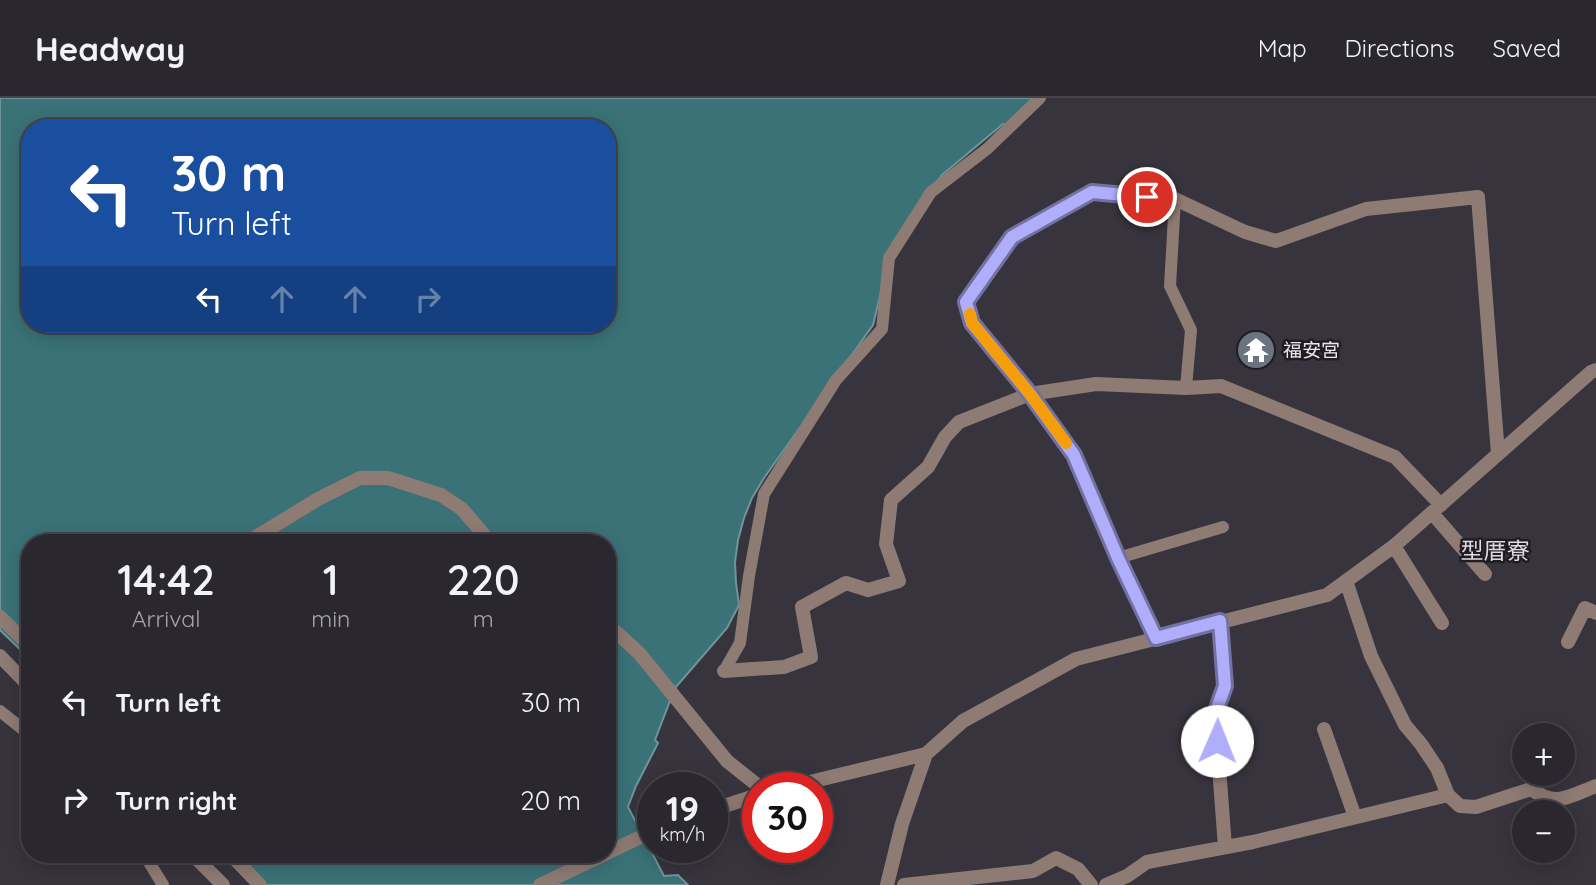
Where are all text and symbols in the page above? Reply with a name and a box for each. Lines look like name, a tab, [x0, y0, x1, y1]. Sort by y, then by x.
text: Headway	[35, 28, 185, 69]
text: Map	[1258, 33, 1307, 63]
text: Directions	[1345, 33, 1455, 63]
text: Saved	[1493, 33, 1561, 63]
text: 30 m	[171, 142, 286, 203]
icon: left	[56, 147, 147, 238]
pin	[1117, 167, 1177, 227]
icon: arrive	[1128, 178, 1166, 216]
text: Turn left	[171, 203, 292, 243]
icon: left	[190, 280, 228, 318]
icon: ahead	[263, 280, 301, 318]
icon: ahead	[336, 280, 374, 318]
icon: right	[409, 280, 447, 318]
temple icon: 福安宮	[1235, 329, 1277, 371]
place label: 福安宮	[1283, 338, 1340, 362]
district label: 型厝寮	[1461, 536, 1530, 565]
text: 14:42	[117, 553, 215, 606]
text: 1	[323, 553, 339, 606]
text: 220	[447, 553, 520, 606]
text: Arrival	[132, 604, 201, 633]
text: min	[311, 604, 350, 633]
text: m	[473, 604, 494, 633]
icon: left	[56, 683, 94, 721]
text: Turn left	[115, 686, 222, 719]
text: 30 m	[521, 686, 581, 719]
position arrow	[1180, 704, 1254, 778]
map controls	[1512, 723, 1575, 863]
button: +	[1512, 723, 1575, 786]
speed limit sign: 30	[742, 772, 833, 863]
icon: right	[56, 781, 94, 819]
text: Turn right	[115, 784, 237, 817]
text: 20 m	[520, 784, 581, 817]
text: 19	[666, 786, 699, 830]
button: −	[1512, 800, 1575, 863]
text: km/h	[660, 823, 705, 846]

